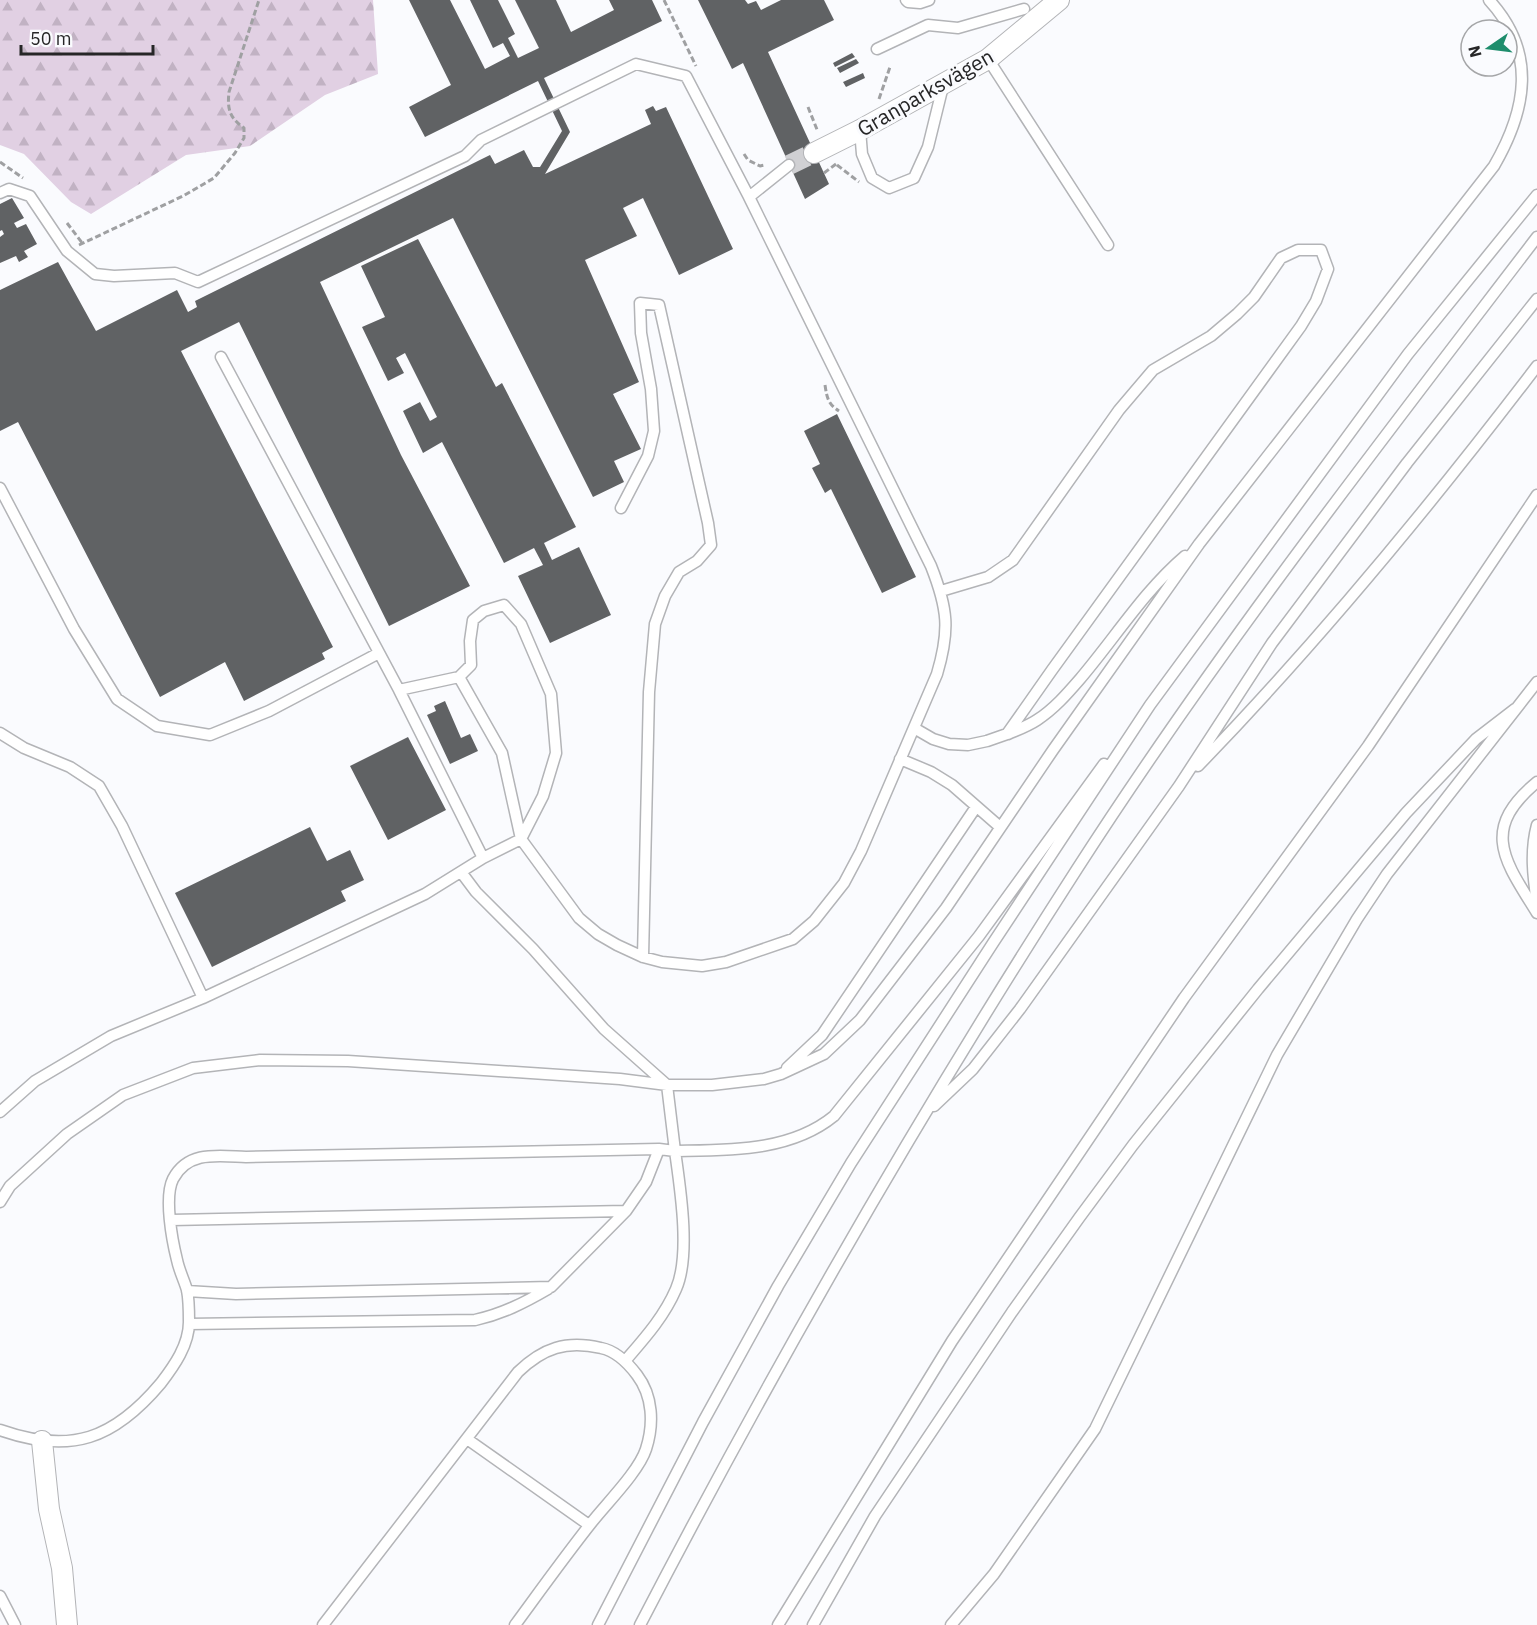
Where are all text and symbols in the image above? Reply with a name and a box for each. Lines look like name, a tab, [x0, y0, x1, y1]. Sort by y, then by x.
scale bar	[21, 18, 153, 56]
north arrow	[1459, 18, 1519, 78]
text: 50 m	[30, 27, 72, 50]
street label: Granparksvägen	[852, 42, 998, 142]
text: N	[1463, 44, 1486, 60]

